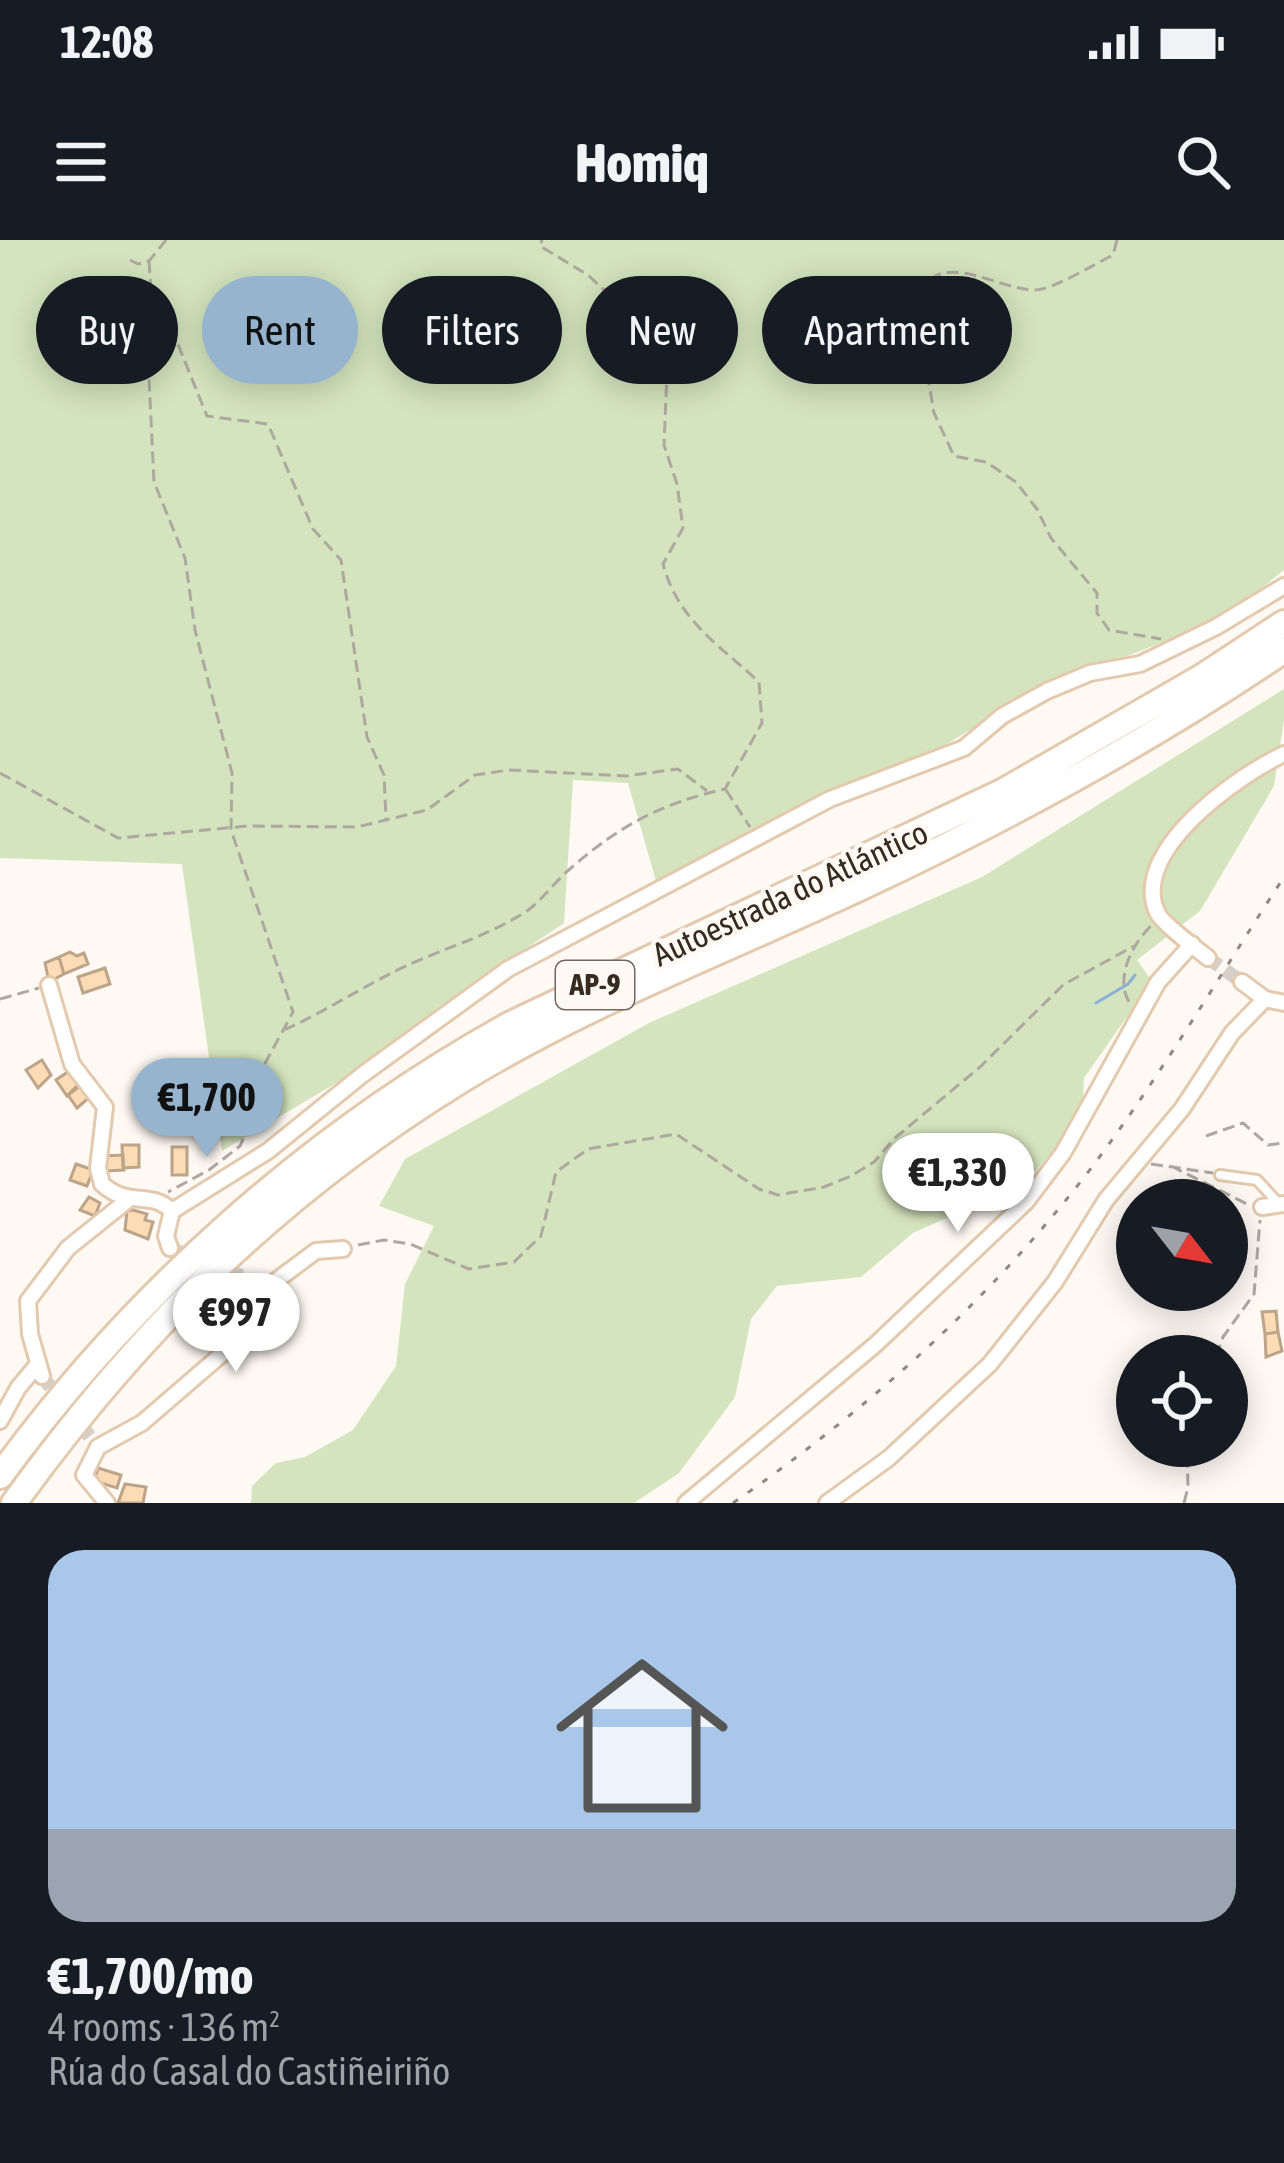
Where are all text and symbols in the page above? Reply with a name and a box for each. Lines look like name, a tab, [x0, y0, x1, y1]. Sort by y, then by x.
text: 12:08	[60, 16, 154, 68]
icon: menu	[48, 129, 114, 195]
icon: search	[1170, 129, 1236, 195]
text: Homiq	[575, 132, 709, 193]
chip: Buy	[36, 276, 178, 384]
chip: Rent	[202, 276, 358, 384]
chip: Filters	[382, 276, 562, 384]
chip: New	[586, 276, 738, 384]
chip: Apartment	[762, 276, 1012, 384]
street label: Autoestrada do Atlántico	[646, 813, 934, 973]
road number: AP-9	[556, 961, 634, 1009]
pin: €1,700	[109, 1058, 305, 1160]
text: €1,700	[158, 1075, 256, 1119]
pin: €1,330	[860, 1133, 1056, 1235]
text: €1,330	[909, 1150, 1007, 1194]
north arrow	[1116, 1179, 1248, 1311]
map controls	[1116, 1179, 1248, 1467]
pin: €997	[165, 1273, 307, 1375]
text: €997	[200, 1290, 272, 1334]
button: locate	[1116, 1335, 1248, 1467]
icon: home	[534, 1628, 750, 1844]
text: €1,700/mo	[48, 1946, 254, 2005]
text: 4 rooms · 136 m²	[48, 2005, 280, 2049]
text: Rúa do Casal do Castiñeiriño	[48, 2049, 450, 2093]

